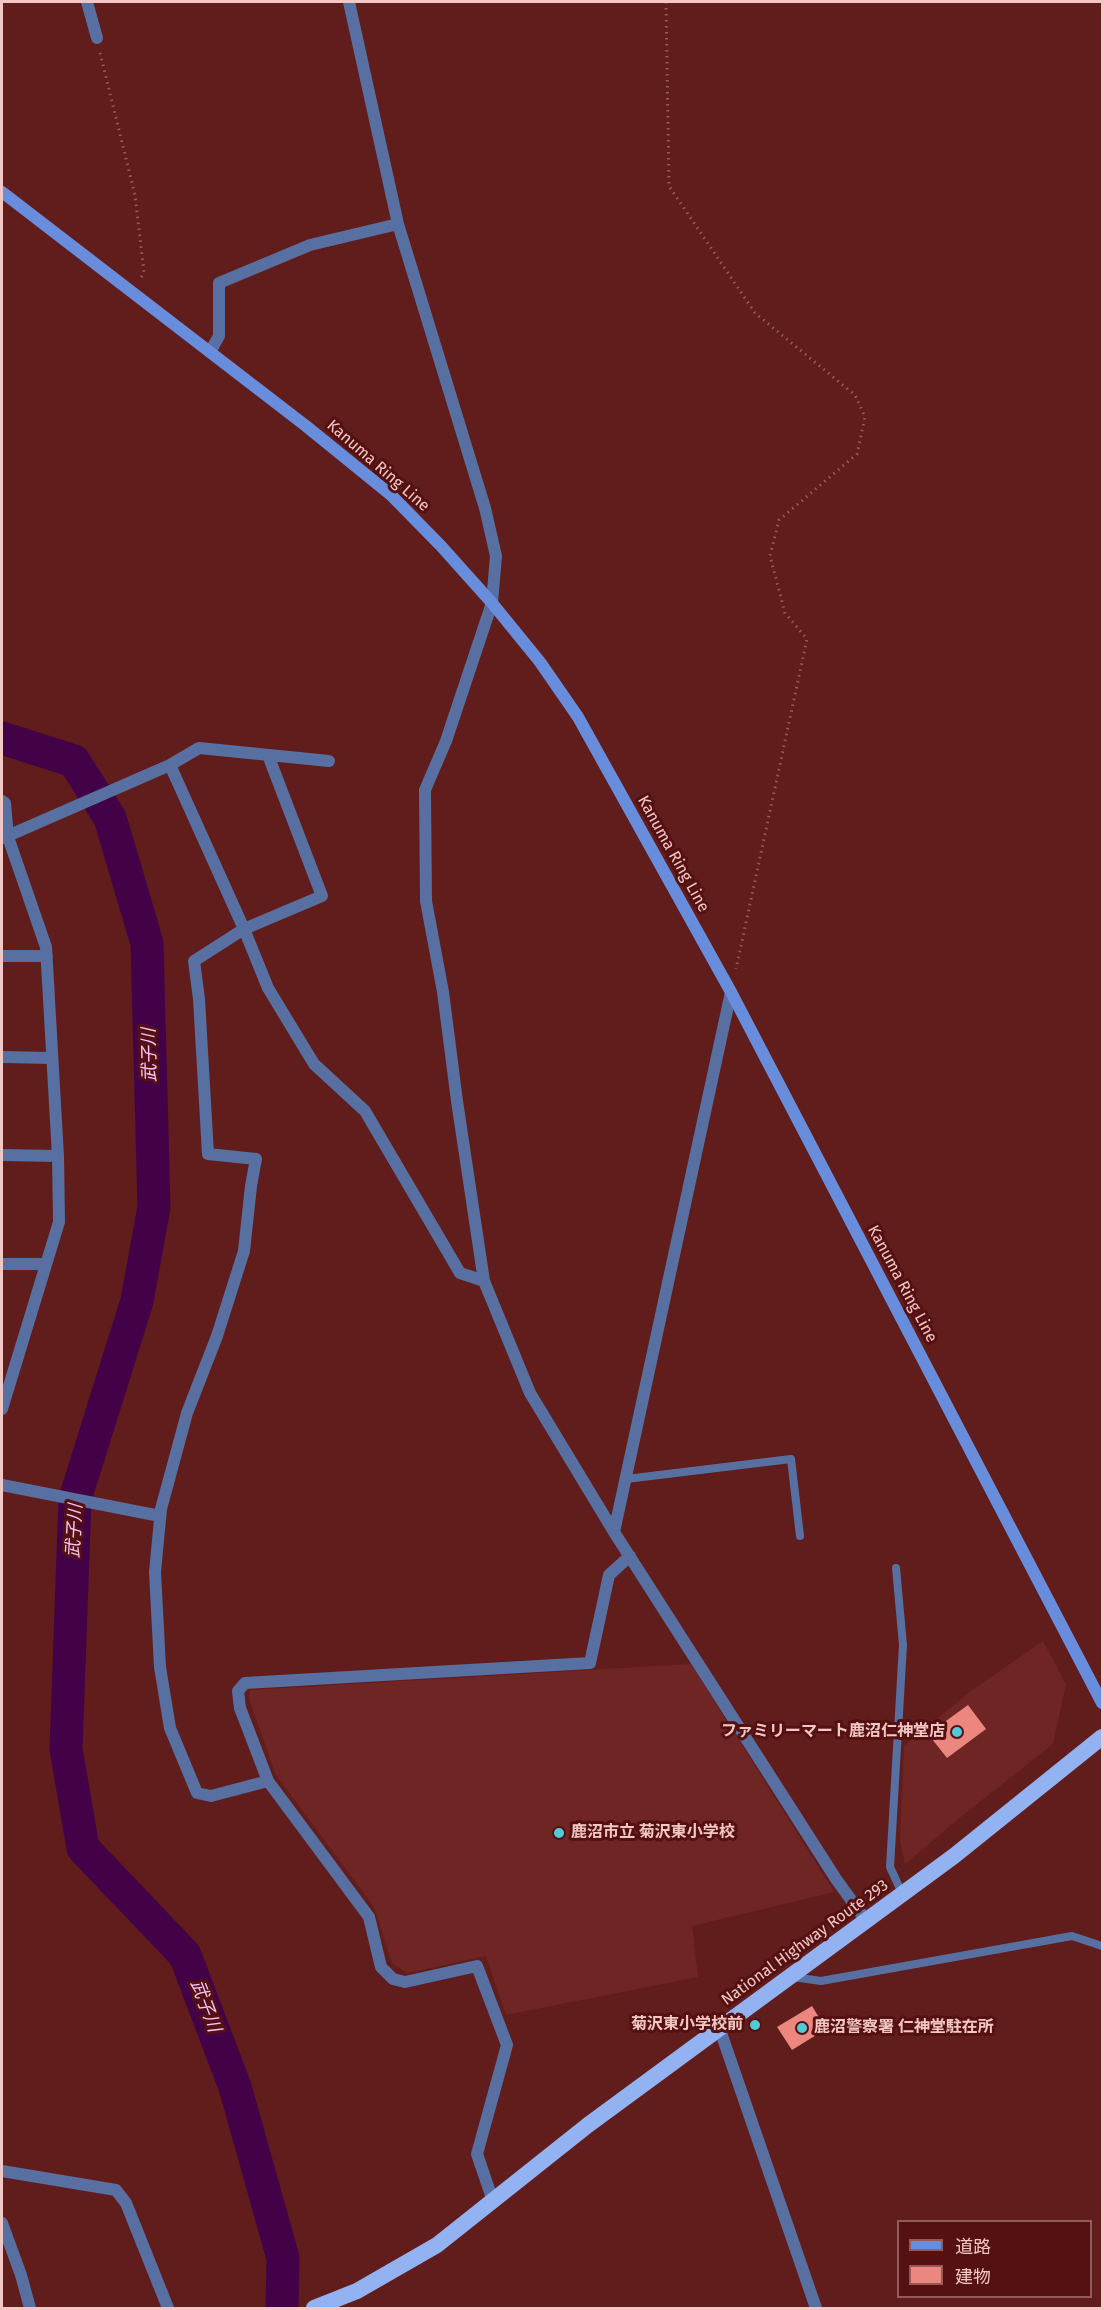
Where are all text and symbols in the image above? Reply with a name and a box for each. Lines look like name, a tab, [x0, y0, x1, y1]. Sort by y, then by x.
street label: Kanuma Ring Line	[323, 416, 433, 516]
street label: Kanuma Ring Line	[633, 792, 713, 916]
water label: 武子川	[139, 1028, 161, 1082]
street label: Kanuma Ring Line	[863, 1222, 941, 1346]
water label: 武子川	[63, 1503, 87, 1559]
place label: ファミリーマート鹿沼仁神堂店	[721, 1722, 945, 1742]
marker: ファミリーマート鹿沼仁神堂店	[950, 1725, 964, 1739]
place label: 鹿沼市立 菊沢東小学校	[571, 1823, 735, 1843]
marker: 鹿沼市立 菊沢東小学校	[552, 1826, 566, 1840]
street label: National Highway Route 293	[718, 1876, 892, 2010]
water label: 武子川	[185, 1977, 225, 2035]
place label: 菊沢東小学校前	[631, 2015, 743, 2035]
marker: 菊沢東小学校前	[748, 2018, 762, 2032]
place label: 鹿沼警察署 仁神堂駐在所	[814, 2018, 994, 2038]
marker: 鹿沼警察署 仁神堂駐在所	[795, 2021, 809, 2035]
legend	[897, 2220, 1092, 2298]
text: 道路	[955, 2236, 991, 2258]
text: 建物	[955, 2266, 991, 2288]

